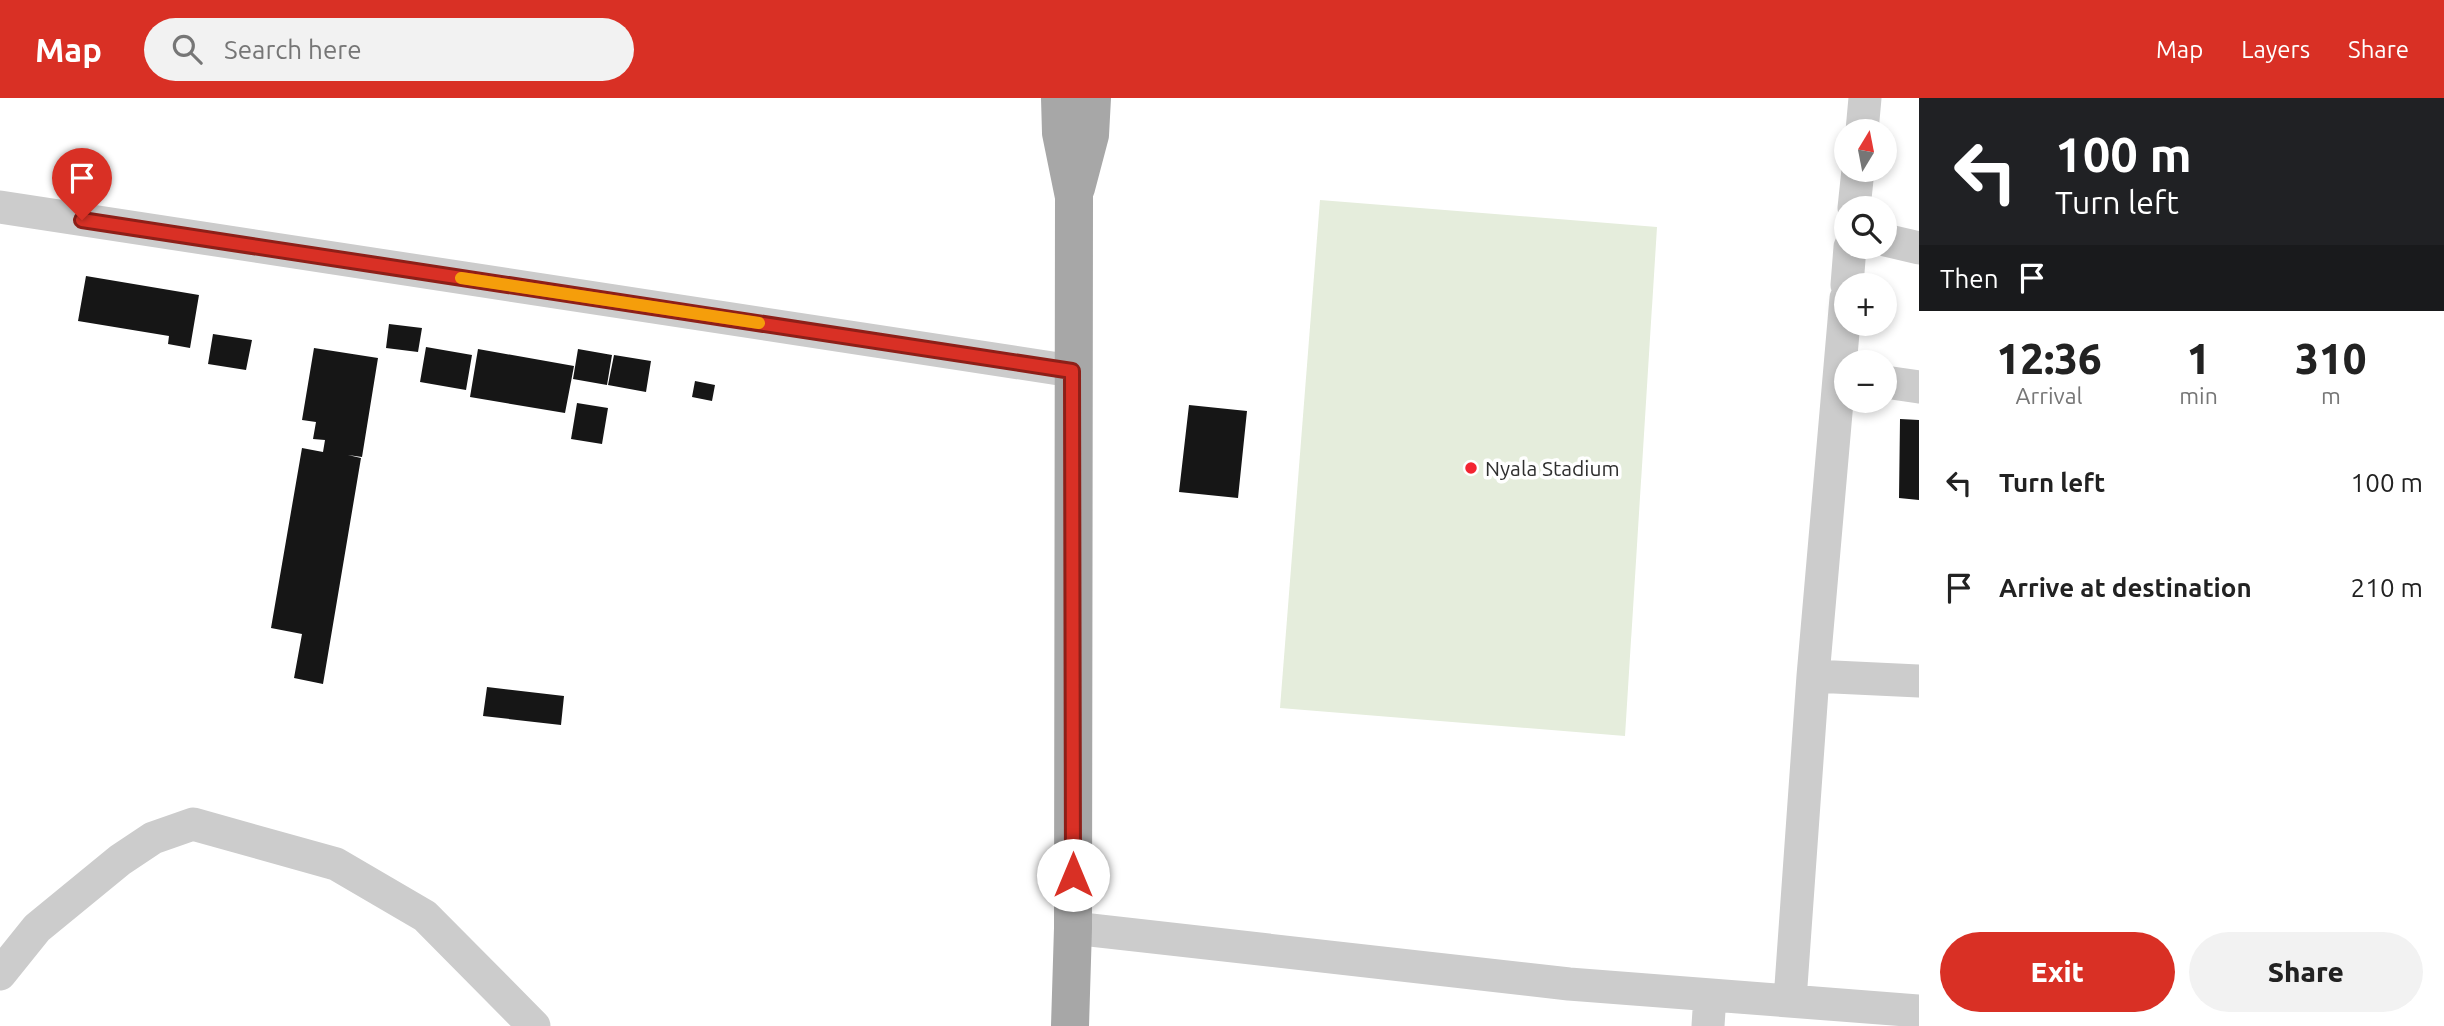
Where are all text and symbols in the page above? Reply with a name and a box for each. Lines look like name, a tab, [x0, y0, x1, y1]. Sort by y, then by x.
search box	[144, 18, 634, 81]
icon: search	[168, 30, 206, 68]
text: Map	[35, 31, 102, 68]
text: Search here	[224, 35, 362, 64]
text: Map	[2156, 36, 2203, 63]
text: Layers	[2241, 36, 2310, 63]
text: Share	[2348, 36, 2409, 63]
north arrow	[1834, 119, 1897, 182]
map controls	[1834, 119, 1897, 413]
icon: left	[1940, 126, 2031, 217]
text: 100 m	[2055, 126, 2192, 181]
pin	[52, 148, 112, 220]
icon: arrive	[63, 159, 101, 197]
text: Turn left	[2055, 184, 2179, 220]
button: search	[1834, 196, 1897, 259]
icon: arrive	[2013, 259, 2051, 297]
text: Then	[1940, 264, 1999, 293]
button: +	[1834, 273, 1897, 336]
text: 12:36	[1997, 335, 2102, 382]
text: 1	[2187, 335, 2210, 382]
text: 310	[2295, 335, 2366, 382]
button: −	[1834, 350, 1897, 413]
text: Arrival	[2016, 383, 2083, 408]
text: min	[2179, 383, 2218, 408]
text: m	[2321, 383, 2341, 408]
place label: Nyala Stadium	[1485, 456, 1620, 480]
marker: Nyala Stadium	[1463, 460, 1479, 476]
icon: left	[1940, 464, 1978, 502]
text: Turn left	[1999, 468, 2105, 497]
text: 100 m	[2351, 468, 2423, 497]
icon: arrive	[1940, 569, 1978, 607]
text: Arrive at destination	[1999, 573, 2252, 602]
text: 210 m	[2351, 573, 2423, 602]
position arrow	[1036, 838, 1110, 912]
button: Exit	[1940, 932, 2175, 1012]
button: Share	[2189, 932, 2423, 1012]

